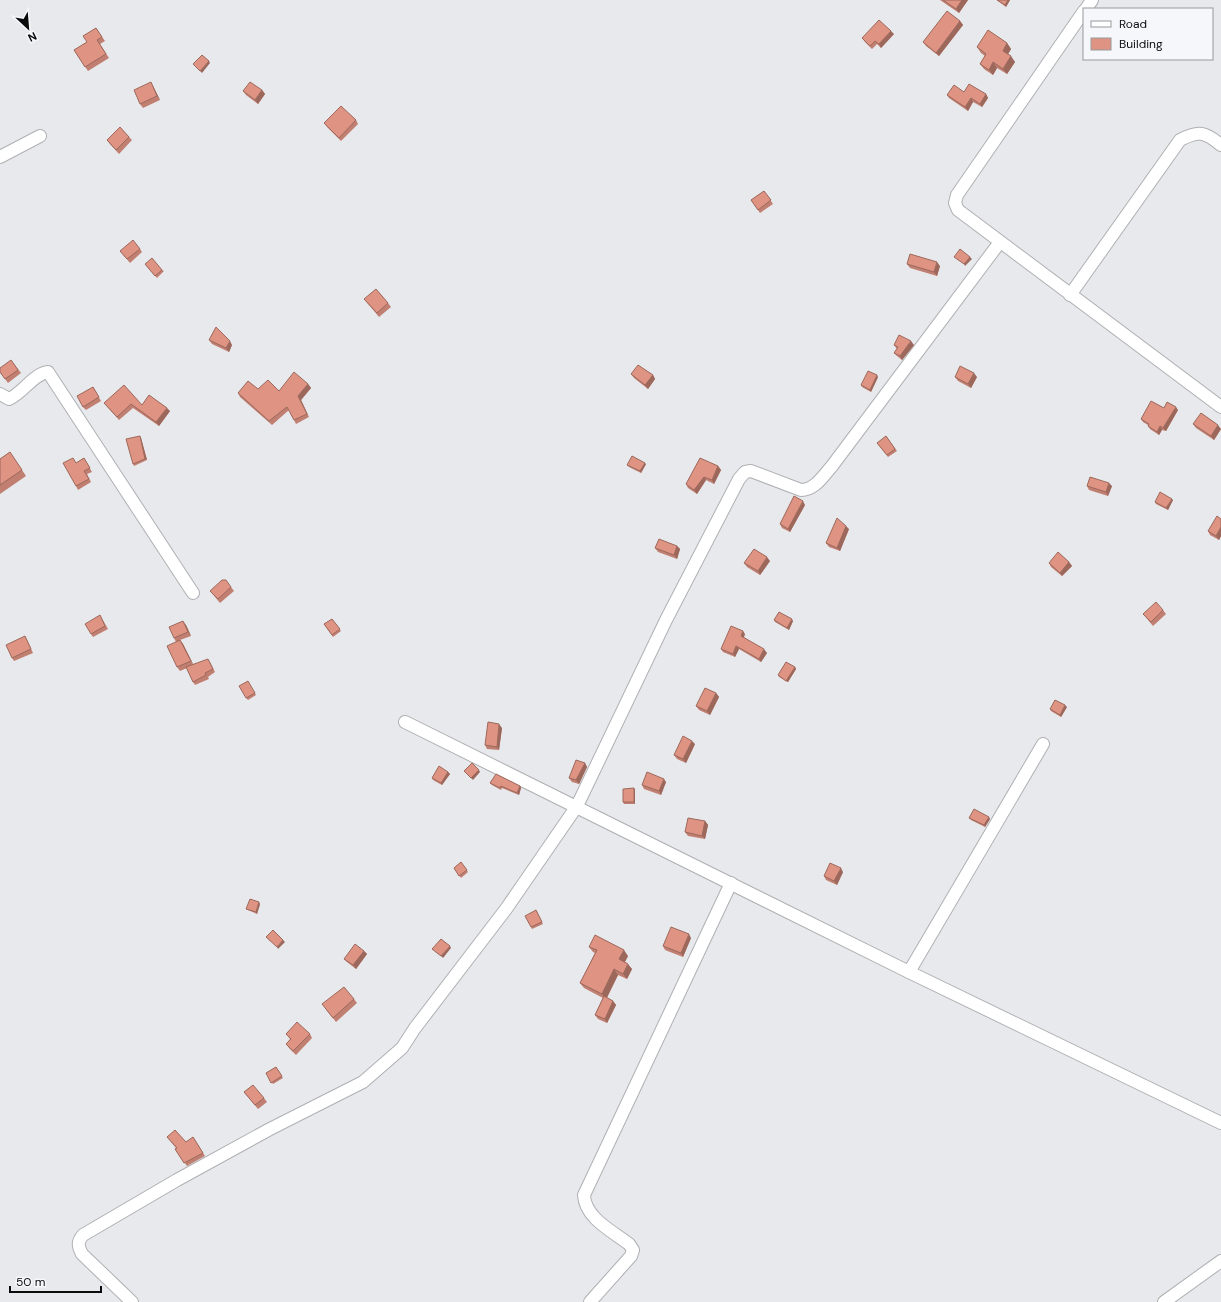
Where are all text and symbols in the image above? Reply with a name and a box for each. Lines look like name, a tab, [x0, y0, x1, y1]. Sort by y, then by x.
north arrow	[8, 8, 48, 48]
legend	[1083, 8, 1213, 60]
text: Road	[1119, 16, 1147, 32]
text: N	[26, 29, 39, 45]
text: Building	[1119, 36, 1163, 52]
scale bar	[10, 1268, 101, 1294]
text: 50 m	[16, 1274, 45, 1290]

